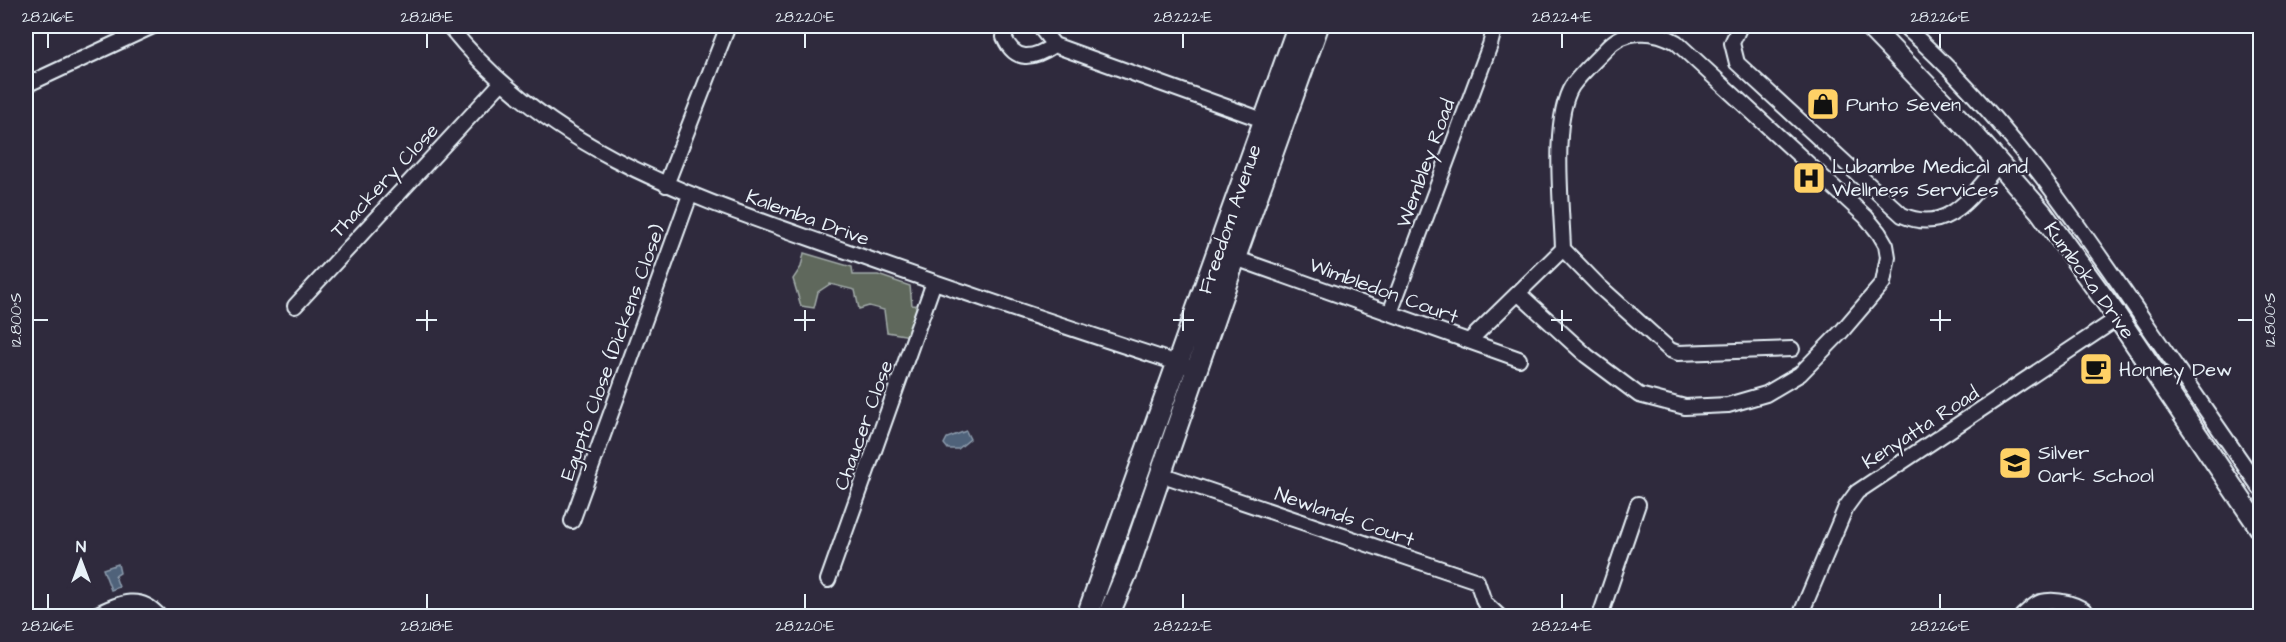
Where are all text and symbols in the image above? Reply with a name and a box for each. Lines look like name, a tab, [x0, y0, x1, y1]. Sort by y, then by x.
text: 28.216°E	[22, 7, 74, 28]
text: 28.218°E	[401, 7, 454, 28]
text: 28.220°E	[775, 7, 835, 28]
text: 28.222°E	[1154, 7, 1212, 28]
text: 28.224°E	[1532, 7, 1592, 28]
text: 28.226°E	[1910, 7, 1970, 28]
shop icon: Punto Seven	[1805, 86, 1841, 122]
place label: Punto Seven	[1846, 91, 1961, 119]
street label: Wembley Road	[1390, 95, 1463, 232]
street label: Thackery Close	[324, 117, 446, 245]
street label: Freedom Avenue	[1191, 141, 1269, 298]
place label: Lubambe Medical and Wellness Services	[1832, 153, 2028, 204]
hospital icon: Lubambe Medical and Wellness Services	[1791, 160, 1827, 196]
street label: Kalemba Drive	[742, 183, 873, 253]
street label: Kumboka Drive	[2037, 216, 2141, 345]
street label: Egupto Close (Dickens Close)	[554, 220, 673, 485]
street label: Wimbledon Court	[1305, 251, 1462, 331]
text: 12.800°S	[6, 293, 27, 347]
text: 12.800°S	[2260, 293, 2281, 347]
cafe icon: Honney Dew	[2078, 351, 2114, 387]
street label: Chaucer Close	[827, 356, 900, 494]
place label: Honney Dew	[2119, 356, 2232, 385]
street label: Kenyatta Road	[1857, 380, 1985, 477]
place label: Silver Oark School	[2038, 439, 2154, 490]
school or university icon: Silver Oark School	[1997, 445, 2033, 481]
street label: Newlands Court	[1271, 480, 1418, 554]
north arrow	[51, 531, 111, 591]
text: N	[76, 536, 86, 558]
text: 28.216°E	[22, 616, 74, 637]
text: 28.218°E	[401, 616, 454, 637]
text: 28.220°E	[775, 616, 835, 637]
text: 28.222°E	[1154, 616, 1212, 637]
text: 28.224°E	[1532, 616, 1592, 637]
text: 28.226°E	[1910, 616, 1970, 637]

